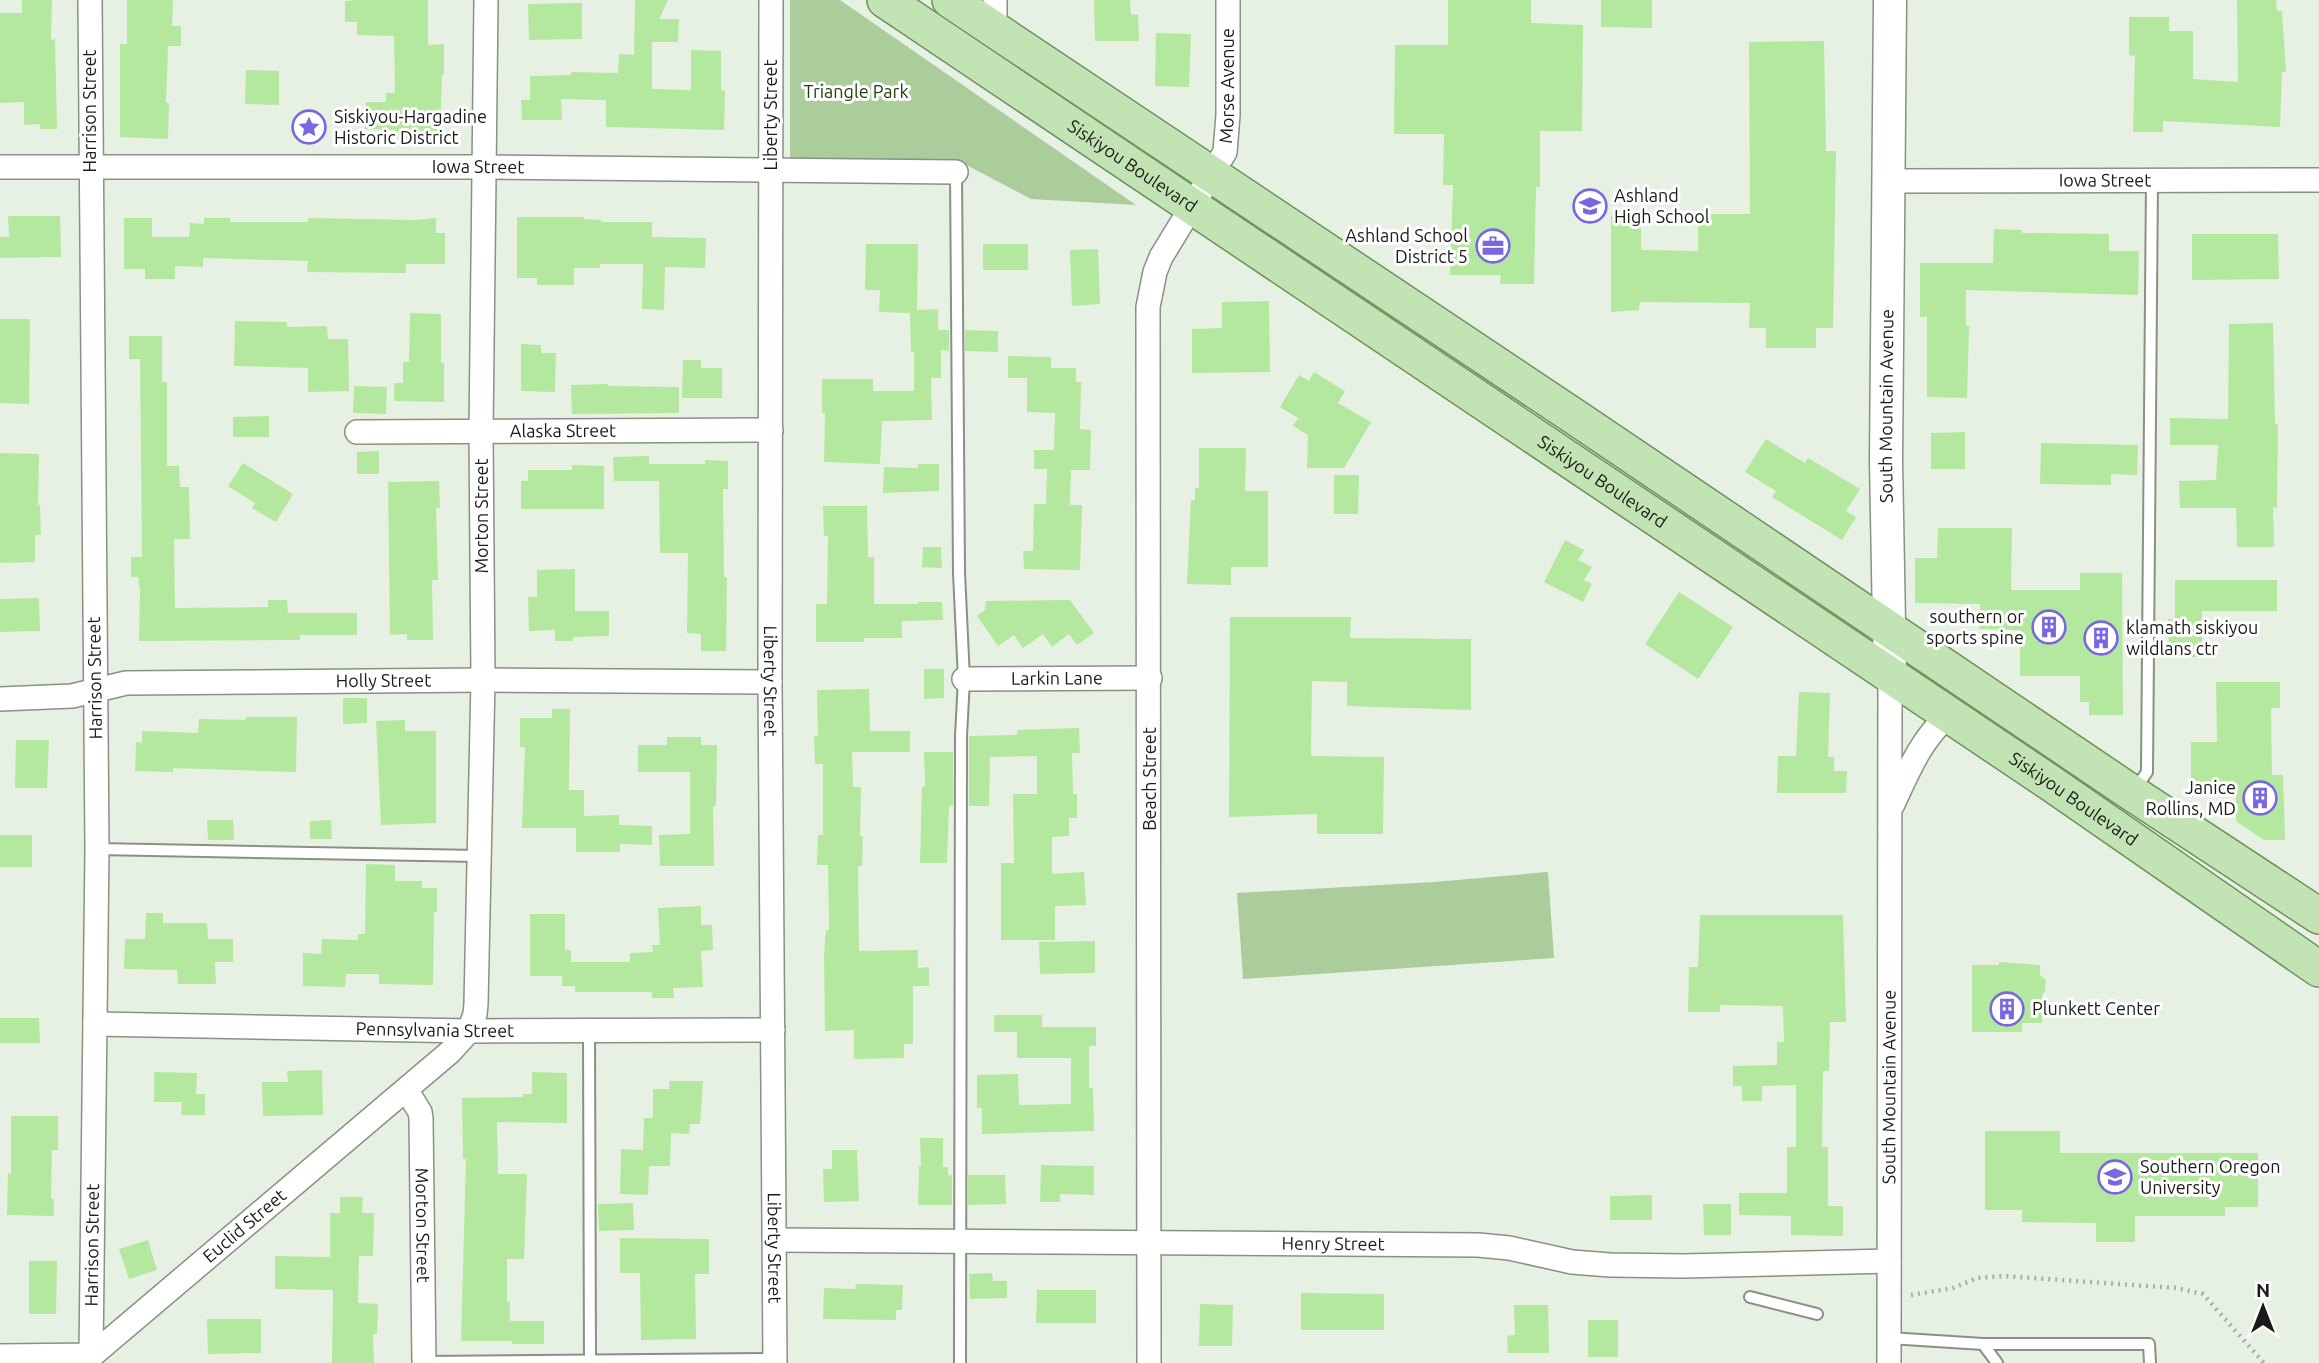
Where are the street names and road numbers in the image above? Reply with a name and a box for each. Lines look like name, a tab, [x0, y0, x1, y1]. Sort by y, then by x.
street label: Morse Avenue	[1215, 28, 1237, 144]
street label: Harrison Street	[79, 50, 99, 172]
street label: Liberty Street	[760, 60, 780, 170]
street label: Siskiyou Boulevard	[1065, 115, 1201, 216]
street label: Iowa Street	[432, 156, 524, 176]
street label: Iowa Street	[2059, 169, 2151, 190]
street label: South Mountain Avenue	[1875, 309, 1896, 503]
street label: Alaska Street	[510, 420, 616, 440]
street label: Siskiyou Boulevard	[1535, 431, 1671, 531]
street label: Morton Street	[471, 458, 491, 574]
street label: Harrison Street	[83, 616, 105, 740]
street label: Liberty Street	[761, 625, 781, 737]
street label: Larkin Lane	[1011, 667, 1103, 688]
street label: Holly Street	[335, 669, 431, 690]
street label: Beach Street	[1139, 727, 1159, 831]
street label: Siskiyou Boulevard	[2006, 747, 2142, 849]
street label: South Mountain Avenue	[1878, 990, 1899, 1184]
street label: Pennsylvania Street	[356, 1018, 514, 1040]
street label: Morton Street	[413, 1167, 434, 1283]
street label: Harrison Street	[81, 1183, 102, 1307]
street label: Euclid Street	[198, 1184, 290, 1266]
street label: Liberty Street	[765, 1192, 786, 1304]
street label: Henry Street	[1281, 1233, 1385, 1253]

